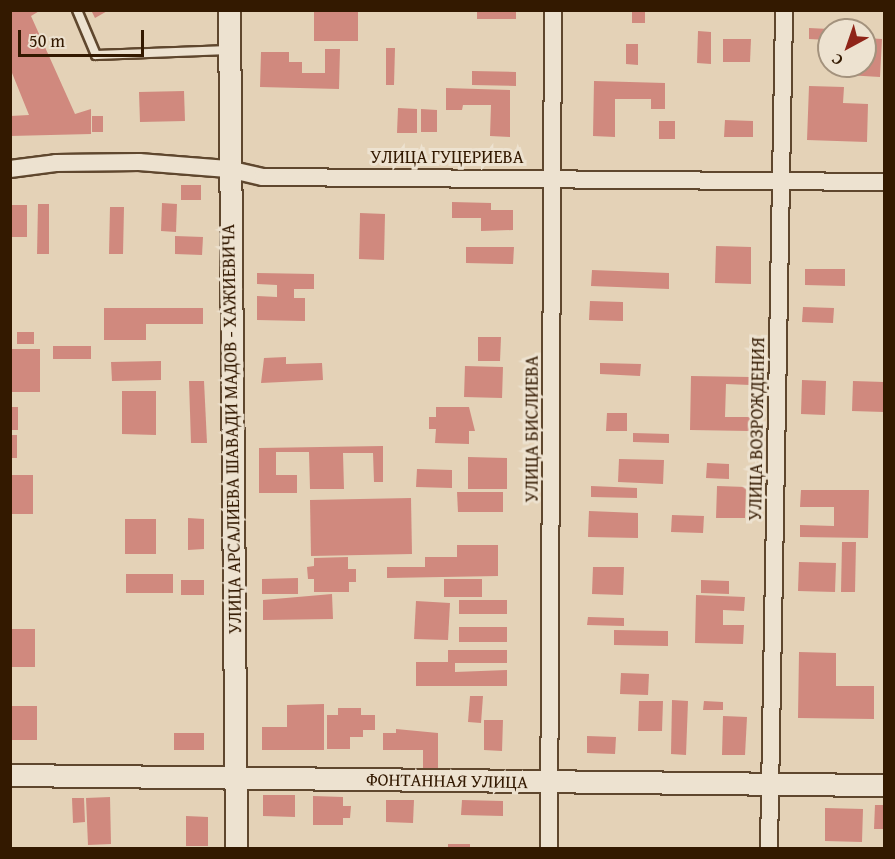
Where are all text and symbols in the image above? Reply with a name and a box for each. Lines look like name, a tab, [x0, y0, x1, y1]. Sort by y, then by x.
scale bar	[21, 18, 147, 56]
north arrow	[817, 18, 877, 78]
text: 50 m	[29, 27, 65, 54]
text: С	[826, 48, 848, 72]
street label: УЛИЦА ГУЦЕРИЕВА	[370, 146, 524, 168]
street label: УЛИЦА АРСАЛИЕВА ШАВАДИ МАДОВ - ХАЖИЕВИЧА	[218, 224, 246, 634]
street label: УЛИЦА ВОЗРОЖДЕНИЯ	[745, 337, 769, 521]
street label: УЛИЦА БИСЛИЕВА	[521, 356, 543, 502]
street label: ФОНТАННАЯ УЛИЦА	[366, 769, 528, 793]

